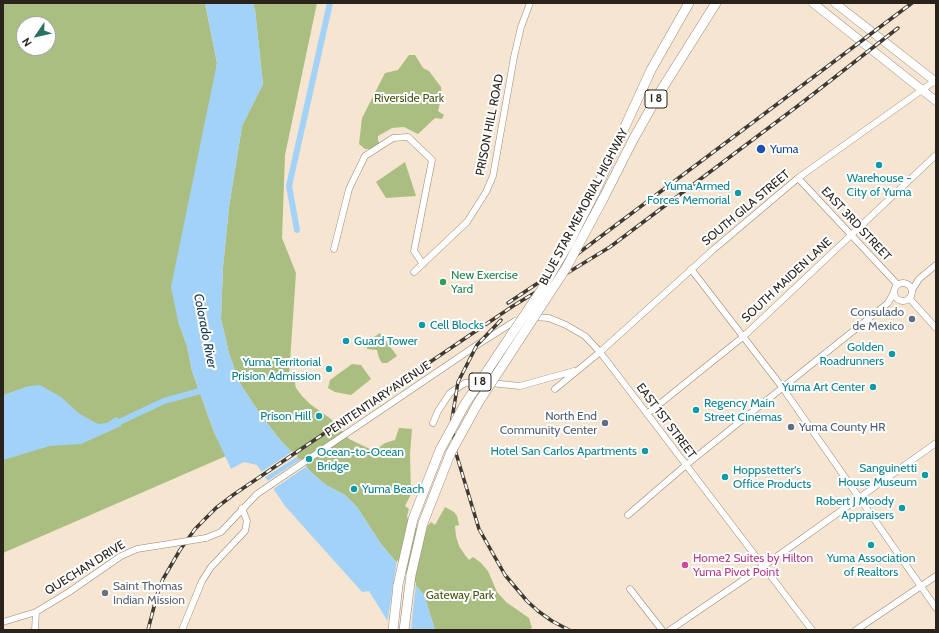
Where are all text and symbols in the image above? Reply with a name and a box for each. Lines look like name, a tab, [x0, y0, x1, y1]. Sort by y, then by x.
north arrow	[16, 16, 56, 56]
text: N	[19, 35, 35, 49]
street label: PRISON HILL ROAD	[473, 73, 507, 177]
road number: I 8	[645, 90, 667, 108]
park label: Riverside Park	[374, 91, 444, 105]
street label: BLUE STAR MEMORIAL HIGHWAY	[537, 126, 631, 288]
place label: Yuma	[770, 142, 799, 156]
marker: Yuma	[755, 143, 767, 155]
marker: Warehouse - City of Yuma	[874, 160, 884, 170]
street label: SOUTH GILA STREET	[699, 167, 793, 249]
place label: Warehouse - City of Yuma	[847, 171, 911, 199]
place label: Yuma Armed Forces Memorial	[647, 179, 730, 207]
street label: EAST 3RD STREET	[818, 184, 894, 264]
marker: Yuma Armed Forces Memorial	[733, 188, 743, 198]
street label: SOUTH MAIDEN LANE	[739, 235, 835, 325]
place label: New Exercise Yard	[451, 268, 518, 296]
marker: New Exercise Yard	[438, 277, 448, 287]
water label: Colorado River	[190, 292, 220, 370]
place label: Consulado de Mexico	[850, 305, 904, 333]
marker: Consulado de Mexico	[907, 314, 917, 324]
place label: Cell Blocks	[430, 318, 484, 332]
marker: Cell Blocks	[417, 320, 427, 330]
place label: Guard Tower	[354, 334, 418, 348]
marker: Guard Tower	[341, 336, 351, 346]
place label: Golden Roadrunners	[820, 340, 884, 368]
marker: Golden Roadrunners	[887, 349, 897, 359]
place label: Yuma Territorial Prision Admission	[232, 355, 321, 383]
street label: PENITENTIARY AVENUE	[322, 358, 434, 440]
marker: Yuma Territorial Prision Admission	[324, 364, 334, 374]
road number: I 8	[469, 373, 491, 391]
place label: Yuma Art Center	[782, 380, 865, 394]
street label: EAST 1ST STREET	[633, 381, 699, 461]
marker: Yuma Art Center	[868, 382, 878, 392]
place label: Regency Main Street Cinemas	[704, 396, 782, 424]
marker: Regency Main Street Cinemas	[691, 405, 701, 415]
place label: Prison Hill	[260, 409, 311, 423]
place label: North End Community Center	[500, 409, 597, 437]
marker: Prison Hill	[314, 411, 324, 421]
marker: North End Community Center	[600, 418, 610, 428]
place label: Yuma County HR	[799, 420, 886, 434]
marker: Yuma County HR	[786, 422, 796, 432]
place label: Hotel San Carlos Apartments	[490, 444, 637, 458]
place label: Ocean-to-Ocean Bridge	[317, 445, 404, 473]
marker: Hotel San Carlos Apartments	[640, 446, 650, 456]
marker: Ocean-to-Ocean Bridge	[304, 454, 314, 464]
place label: Sanguinetti House Museum	[838, 461, 917, 489]
place label: Hoppstetter's Office Products	[733, 463, 811, 491]
marker: Sanguinetti House Museum	[920, 470, 930, 480]
marker: Hoppstetter's Office Products	[720, 472, 730, 482]
place label: Yuma Beach	[362, 482, 424, 496]
marker: Yuma Beach	[349, 484, 359, 494]
place label: Robert J Moody Appraisers	[816, 494, 894, 522]
marker: Robert J Moody Appraisers	[897, 503, 907, 513]
street label: QUECHAN DRIVE	[42, 538, 128, 598]
marker: Yuma Association of Realtors	[866, 540, 876, 550]
place label: Home2 Suites by Hilton Yuma Pivot Point	[693, 551, 813, 579]
place label: Yuma Association of Realtors	[827, 551, 915, 579]
marker: Home2 Suites by Hilton Yuma Pivot Point	[680, 560, 690, 570]
place label: Saint Thomas Indian Mission	[113, 579, 185, 607]
marker: Saint Thomas Indian Mission	[100, 588, 110, 598]
park label: Gateway Park	[426, 588, 494, 602]

